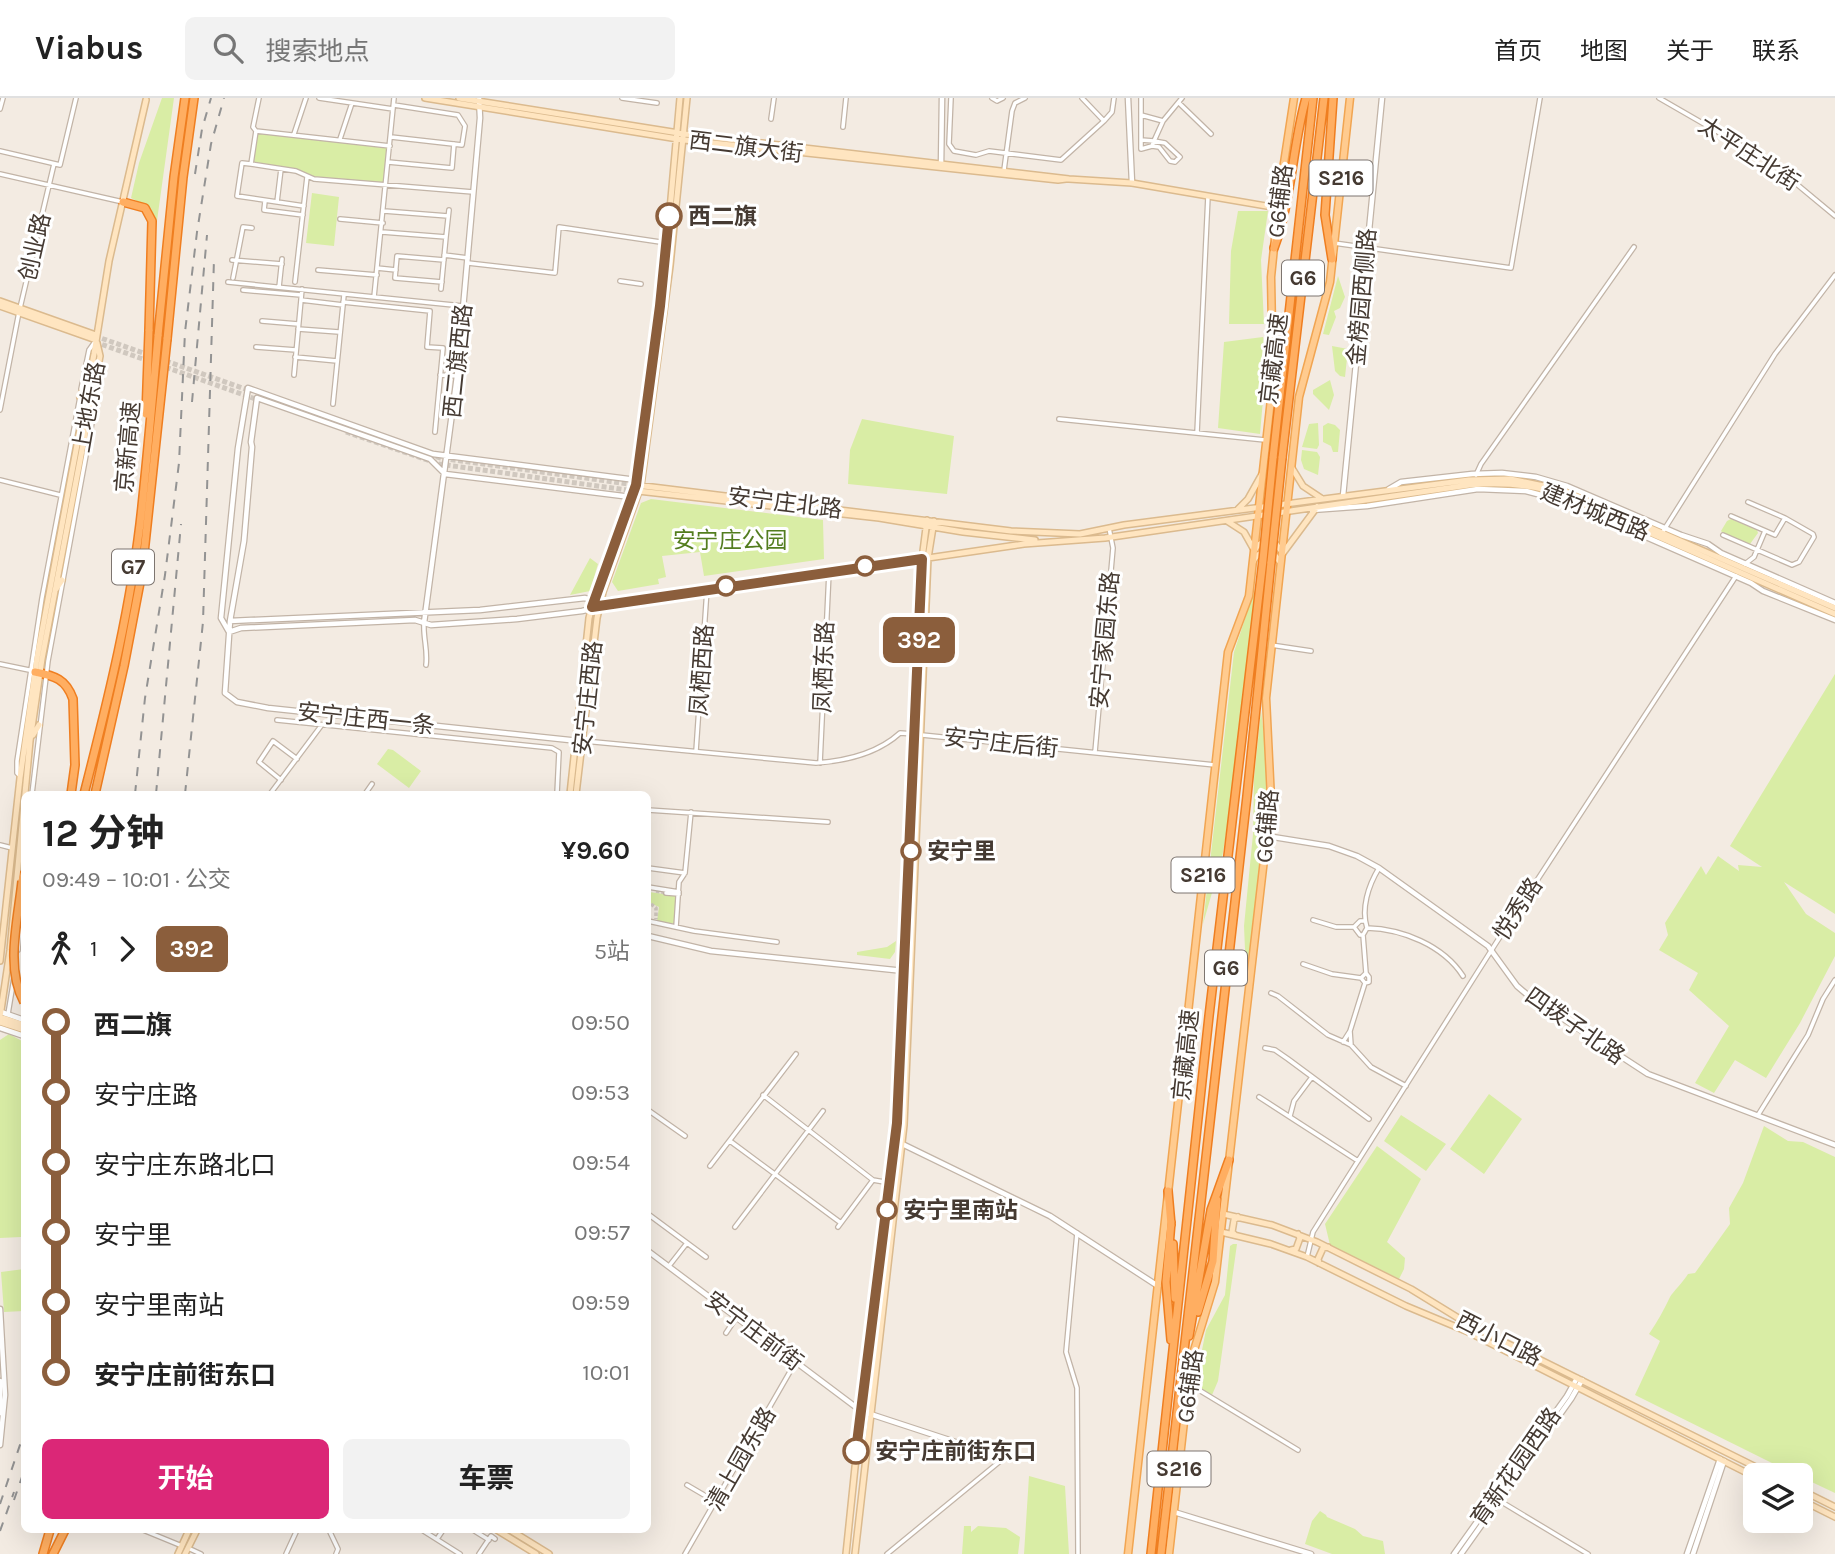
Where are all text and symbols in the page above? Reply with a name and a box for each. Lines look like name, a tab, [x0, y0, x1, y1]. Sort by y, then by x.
search box	[185, 17, 675, 80]
text: Viabus	[35, 29, 143, 67]
icon: search	[209, 29, 247, 67]
text: 搜索地点	[265, 36, 369, 67]
text: 首页	[1494, 37, 1542, 65]
text: 地图	[1580, 37, 1628, 65]
text: 关于	[1666, 37, 1714, 65]
text: 联系	[1752, 37, 1800, 65]
street label: 太平庄北街	[1693, 111, 1805, 197]
street label: 西二旗大街	[687, 127, 805, 167]
road number: S216	[1310, 160, 1372, 196]
street label: G6辅路	[1262, 163, 1298, 239]
marker: 西二旗	[656, 203, 682, 229]
place label: 西二旗	[688, 203, 757, 230]
street label: 创业路	[14, 210, 56, 284]
street label: 金榜园西侧路	[1343, 227, 1381, 367]
road number: G6	[1282, 260, 1324, 296]
street label: 西二旗西路	[439, 302, 477, 420]
street label: 京藏高速	[1255, 312, 1293, 406]
street label: 上地东路	[68, 359, 110, 455]
street label: 京新高速	[111, 400, 145, 494]
street label: 建材城西路	[1537, 478, 1653, 546]
street label: 安宁庄北路	[726, 483, 844, 523]
park label: 安宁庄公园	[673, 527, 788, 554]
road number: G7	[112, 550, 154, 584]
unlabelled marker	[855, 556, 875, 576]
street label: 安宁家园东路	[1086, 570, 1124, 710]
unlabelled marker	[716, 576, 736, 596]
line badge: 392	[879, 617, 959, 663]
street label: 凤栖东路	[809, 621, 839, 713]
street label: 凤栖西路	[685, 623, 719, 717]
text: 392	[897, 626, 941, 654]
street label: 安宁庄西路	[569, 639, 607, 757]
street label: 安宁庄西一条	[296, 698, 436, 740]
street label: 安宁庄后街	[942, 724, 1060, 762]
street label: G6辅路	[1250, 788, 1284, 864]
text: 12 分钟	[42, 811, 164, 856]
text: ¥9.60	[561, 835, 630, 866]
place label: 安宁里	[927, 838, 996, 865]
marker: 安宁里	[901, 841, 921, 861]
road number: S216	[1172, 858, 1234, 892]
text: 09:49 – 10:01 · 公交	[42, 866, 231, 893]
street label: 悦秀路	[1488, 873, 1548, 945]
icon: walk	[42, 930, 80, 968]
icon: forward	[108, 930, 146, 968]
text: 1	[90, 935, 98, 962]
text: 392	[170, 935, 214, 963]
text: 5站	[594, 938, 630, 965]
road number: G6	[1205, 950, 1247, 986]
street label: 四拨子北路	[1520, 982, 1630, 1070]
street label: 京藏高速	[1168, 1008, 1204, 1102]
text: 09:50	[571, 1009, 630, 1036]
text: 西二旗	[94, 1010, 172, 1041]
text: 09:53	[571, 1079, 630, 1106]
text: 安宁庄路	[94, 1080, 198, 1111]
text: 09:54	[572, 1149, 630, 1176]
text: 安宁庄东路北口	[94, 1150, 276, 1181]
place label: 安宁里南站	[903, 1197, 1018, 1224]
marker: 安宁里南站	[877, 1200, 897, 1220]
text: 09:57	[574, 1219, 630, 1246]
text: 安宁里	[94, 1220, 172, 1251]
street label: 安宁庄前街	[700, 1286, 808, 1376]
text: 09:59	[571, 1289, 630, 1316]
text: 安宁里南站	[94, 1290, 224, 1321]
street label: 西小口路	[1452, 1306, 1546, 1372]
street label: G6辅路	[1171, 1347, 1209, 1425]
text: 10:01	[582, 1359, 630, 1386]
text: 安宁庄前街东口	[94, 1360, 276, 1391]
street label: 清上园东路	[701, 1402, 781, 1516]
street label: 育新花园西路	[1465, 1403, 1567, 1531]
marker: 安宁庄前街东口	[843, 1438, 869, 1464]
place label: 安宁庄前街东口	[875, 1438, 1036, 1465]
button: 开始	[42, 1439, 329, 1519]
button: 车票	[343, 1439, 630, 1519]
road number: S216	[1148, 1452, 1210, 1486]
map controls	[1743, 1463, 1813, 1533]
button: layers	[1743, 1463, 1813, 1533]

